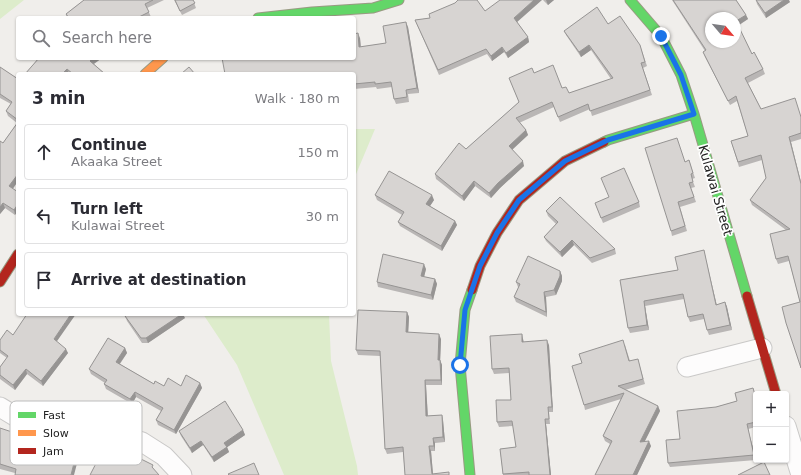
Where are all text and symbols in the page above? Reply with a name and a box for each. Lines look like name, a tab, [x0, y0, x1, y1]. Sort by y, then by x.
north arrow	[705, 12, 741, 48]
search box	[16, 16, 356, 60]
icon: search	[30, 27, 52, 49]
route end	[652, 27, 670, 45]
text: Search here	[62, 29, 152, 47]
text: 3 min	[32, 88, 85, 108]
text: Walk · 180 m	[255, 91, 340, 106]
text: Continue	[71, 136, 147, 154]
icon: ahead	[33, 141, 55, 163]
street label: Kulawai Street	[695, 143, 736, 237]
text: 150 m	[297, 145, 339, 160]
text: Akaaka Street	[71, 154, 162, 169]
text: Turn left	[71, 200, 143, 218]
icon: left	[33, 205, 55, 227]
text: 30 m	[306, 209, 339, 224]
text: Kulawai Street	[71, 218, 165, 233]
icon: arrive	[33, 269, 55, 291]
text: Arrive at destination	[71, 271, 246, 289]
route start	[451, 356, 469, 374]
map controls	[753, 391, 789, 463]
button: +	[753, 391, 789, 427]
legend	[10, 401, 142, 465]
text: Fast	[43, 409, 66, 422]
text: Slow	[43, 427, 69, 440]
button: −	[753, 427, 789, 463]
text: Jam	[42, 445, 64, 458]

